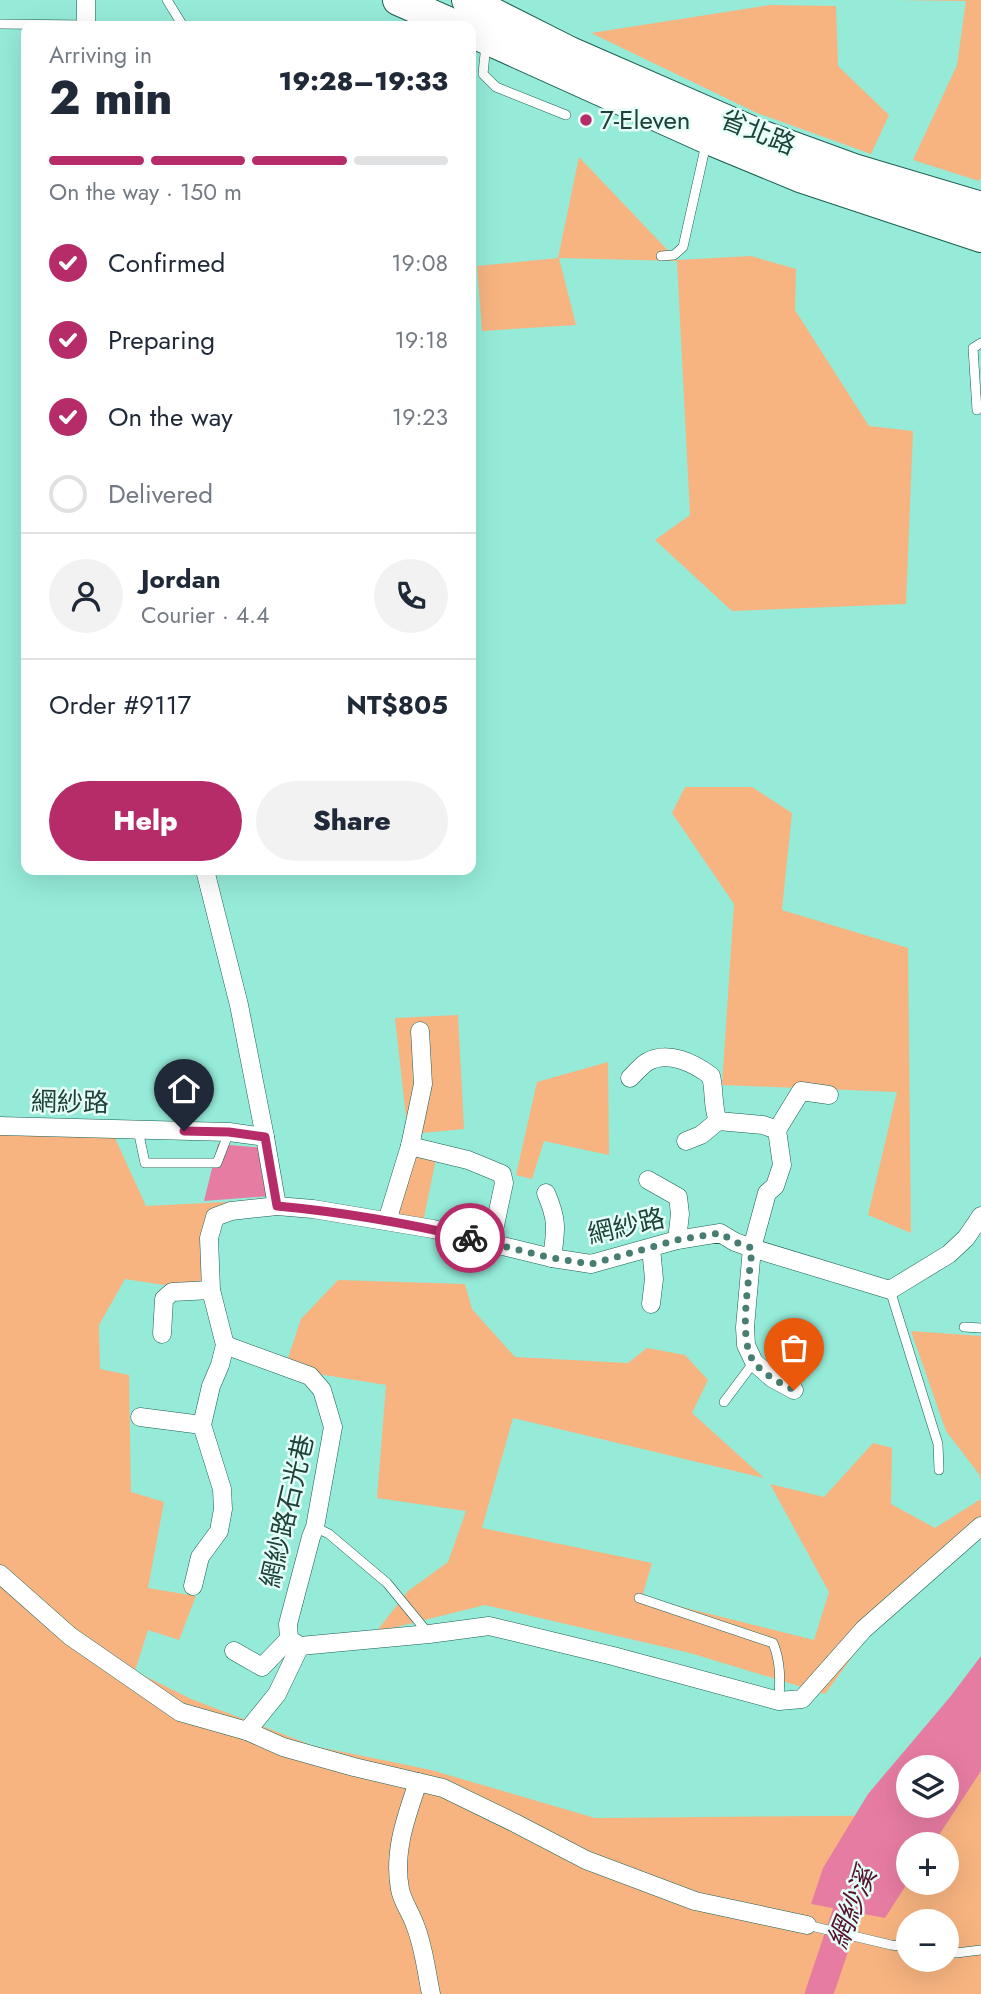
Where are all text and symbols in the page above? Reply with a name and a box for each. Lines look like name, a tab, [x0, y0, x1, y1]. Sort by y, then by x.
text: Arriving in	[49, 38, 152, 72]
text: 19:28–19:33	[278, 62, 448, 100]
text: 2 min	[49, 65, 173, 131]
street label: 省北路	[715, 100, 801, 164]
place label: 7-Eleven	[600, 101, 690, 139]
marker: 7-Eleven	[578, 112, 594, 128]
text: On the way · 150 m	[49, 175, 242, 209]
icon: check	[49, 244, 87, 282]
text: Confirmed	[108, 244, 225, 282]
text: 19:08	[391, 246, 448, 280]
icon: check	[49, 321, 87, 359]
text: Preparing	[108, 321, 215, 359]
text: 19:18	[395, 323, 448, 357]
icon: check	[49, 398, 87, 436]
text: On the way	[108, 398, 233, 436]
text: 19:23	[392, 400, 448, 434]
text: Delivered	[108, 475, 213, 513]
button: person	[49, 559, 123, 633]
button: phone	[374, 559, 448, 633]
text: Jordan	[141, 560, 221, 598]
text: Courier · 4.4	[141, 598, 269, 632]
text: Order #9117	[49, 686, 191, 724]
text: NT$805	[346, 686, 448, 724]
button: Help	[49, 781, 242, 861]
button: Share	[256, 781, 448, 861]
pin	[154, 1059, 214, 1131]
icon: home	[165, 1070, 203, 1108]
street label: 網紗路	[31, 1082, 109, 1122]
street label: 網紗路	[584, 1199, 668, 1253]
courier	[435, 1203, 505, 1273]
icon: bike	[451, 1219, 489, 1257]
pin	[764, 1318, 824, 1390]
icon: bag	[775, 1329, 813, 1367]
street label: 網紗路石光巷	[251, 1431, 323, 1591]
map controls	[896, 1755, 959, 1972]
button: layers	[896, 1755, 959, 1818]
button: +	[896, 1832, 959, 1895]
water label: 網紗溪	[817, 1858, 888, 1955]
button: −	[896, 1909, 959, 1972]

